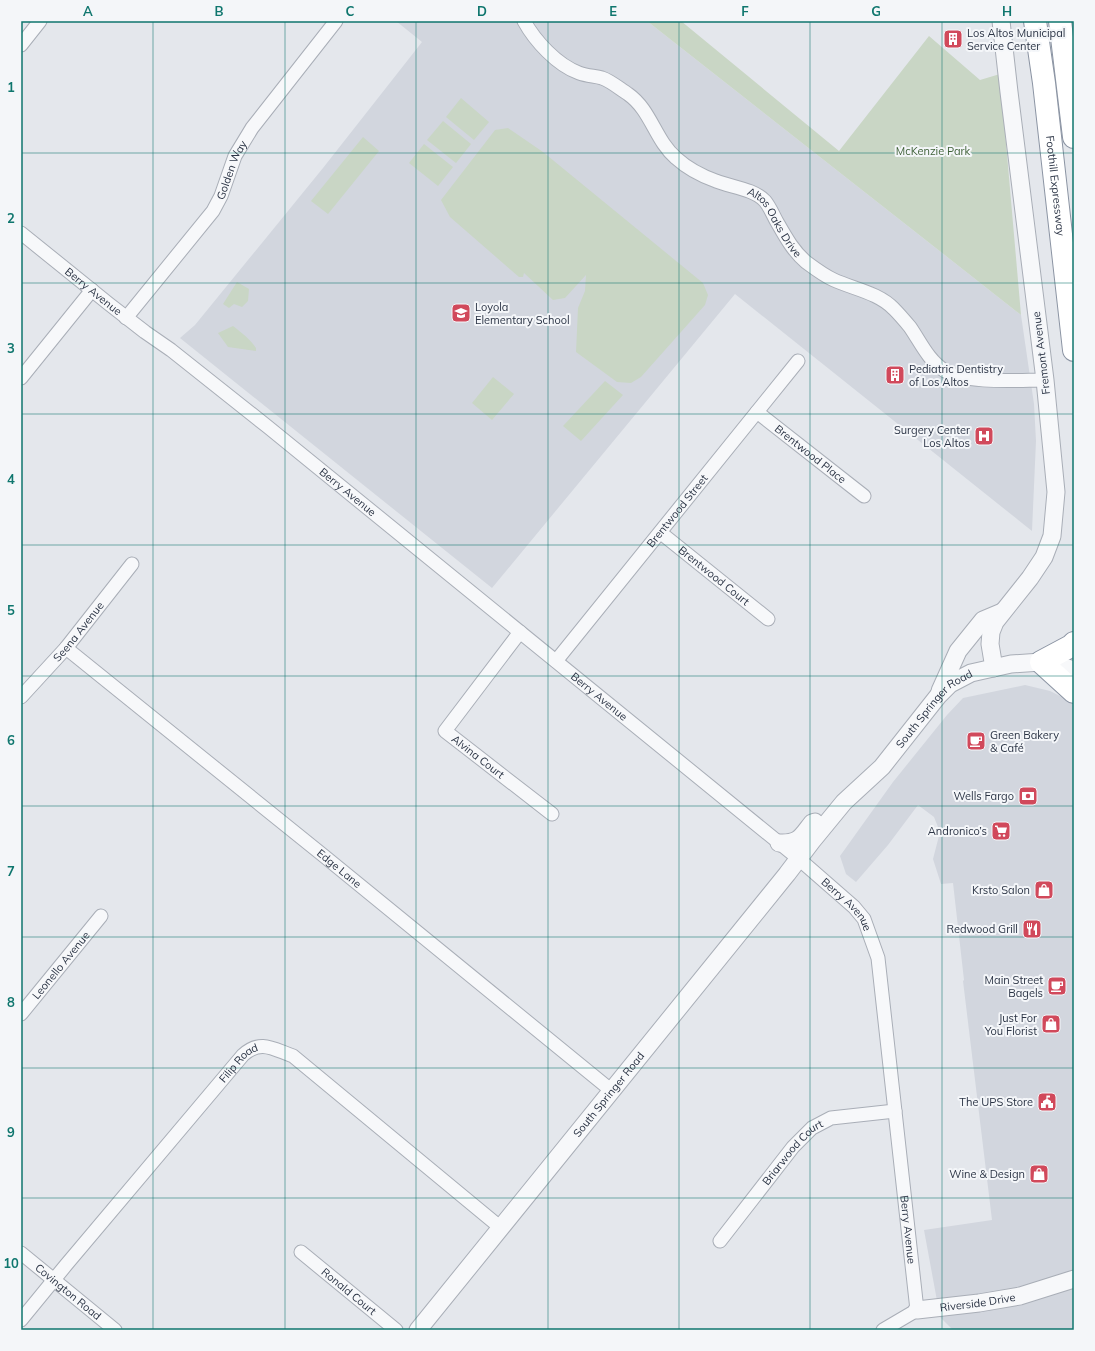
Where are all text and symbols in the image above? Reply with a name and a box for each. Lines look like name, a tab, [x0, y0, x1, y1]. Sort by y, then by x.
text: A	[83, 3, 93, 19]
text: B	[215, 3, 224, 19]
text: C	[346, 3, 355, 19]
text: D	[477, 3, 487, 19]
text: E	[609, 3, 617, 19]
text: F	[741, 3, 749, 19]
text: G	[871, 3, 881, 19]
text: H	[1002, 3, 1012, 19]
place label: Los Altos Municipal Service Center	[967, 26, 1065, 53]
building icon: Los Altos Municipal Service Center	[942, 28, 964, 50]
text: 1	[7, 79, 15, 95]
street label: Foothill Expressway	[1043, 135, 1068, 237]
street label: Golden Way	[213, 138, 250, 201]
park label: McKenzie Park	[896, 144, 971, 158]
street label: Altos Oaks Drive	[745, 184, 805, 260]
text: 2	[7, 210, 15, 226]
street label: Berry Avenue	[62, 264, 125, 318]
place label: Loyola Elementary School	[475, 300, 570, 327]
school or university icon: Loyola Elementary School	[450, 302, 472, 324]
street label: Fremont Avenue	[1029, 311, 1053, 395]
text: 3	[7, 340, 15, 356]
place label: Pediatric Dentistry of Los Altos	[909, 362, 1003, 389]
building icon: Pediatric Dentistry of Los Altos	[884, 364, 906, 386]
street label: Brentwood Place	[772, 422, 849, 486]
place label: Surgery Center Los Altos	[894, 423, 970, 450]
hospital icon: Surgery Center Los Altos	[973, 425, 995, 447]
street label: Berry Avenue	[317, 465, 379, 519]
text: 4	[7, 471, 15, 487]
street label: Brentwood Street	[644, 471, 711, 550]
street label: Brentwood Court	[676, 543, 753, 608]
street label: Seena Avenue	[50, 599, 107, 665]
text: 5	[7, 602, 15, 618]
street label: South Springer Road	[893, 666, 975, 751]
street label: Berry Avenue	[568, 669, 630, 724]
place label: Green Bakery & Café	[990, 728, 1059, 755]
cafe icon: Green Bakery & Café	[965, 730, 987, 752]
text: 6	[7, 732, 15, 748]
street label: Alvina Court	[449, 732, 507, 782]
bank icon: Wells Fargo	[1017, 785, 1039, 807]
place label: Wells Fargo	[953, 789, 1014, 803]
supermarket icon: Andronico’s	[990, 820, 1012, 842]
place label: Andronico’s	[928, 824, 987, 838]
street label: Edge Lane	[314, 846, 364, 891]
text: 7	[7, 863, 15, 879]
street label: Berry Avenue	[818, 875, 875, 933]
shop icon: Krsto Salon	[1033, 879, 1055, 901]
place label: Krsto Salon	[972, 883, 1030, 897]
restaurant icon: Redwood Grill	[1021, 918, 1043, 940]
place label: Redwood Grill	[947, 922, 1018, 936]
street label: Leonello Avenue	[29, 928, 93, 1002]
place label: Main Street Bagels	[985, 973, 1043, 1000]
cafe icon: Main Street Bagels	[1046, 975, 1068, 997]
text: 8	[7, 994, 15, 1010]
place label: Just For You Florist	[984, 1011, 1037, 1038]
shop icon: Just For You Florist	[1040, 1013, 1062, 1035]
street label: Filip Road	[216, 1040, 260, 1085]
street label: South Springer Road	[570, 1049, 647, 1140]
public building icon: The UPS Store	[1036, 1091, 1058, 1113]
place label: The UPS Store	[959, 1095, 1033, 1109]
street label: Briarwood Court	[759, 1116, 825, 1188]
text: 9	[7, 1124, 15, 1140]
shop icon: Wine & Design	[1028, 1163, 1050, 1185]
place label: Wine & Design	[949, 1167, 1025, 1181]
street label: Berry Avenue	[897, 1195, 919, 1265]
text: 10	[3, 1255, 19, 1271]
street label: Covington Road	[32, 1260, 104, 1323]
street label: Ronald Court	[319, 1265, 379, 1318]
street label: Riverside Drive	[939, 1290, 1016, 1314]

